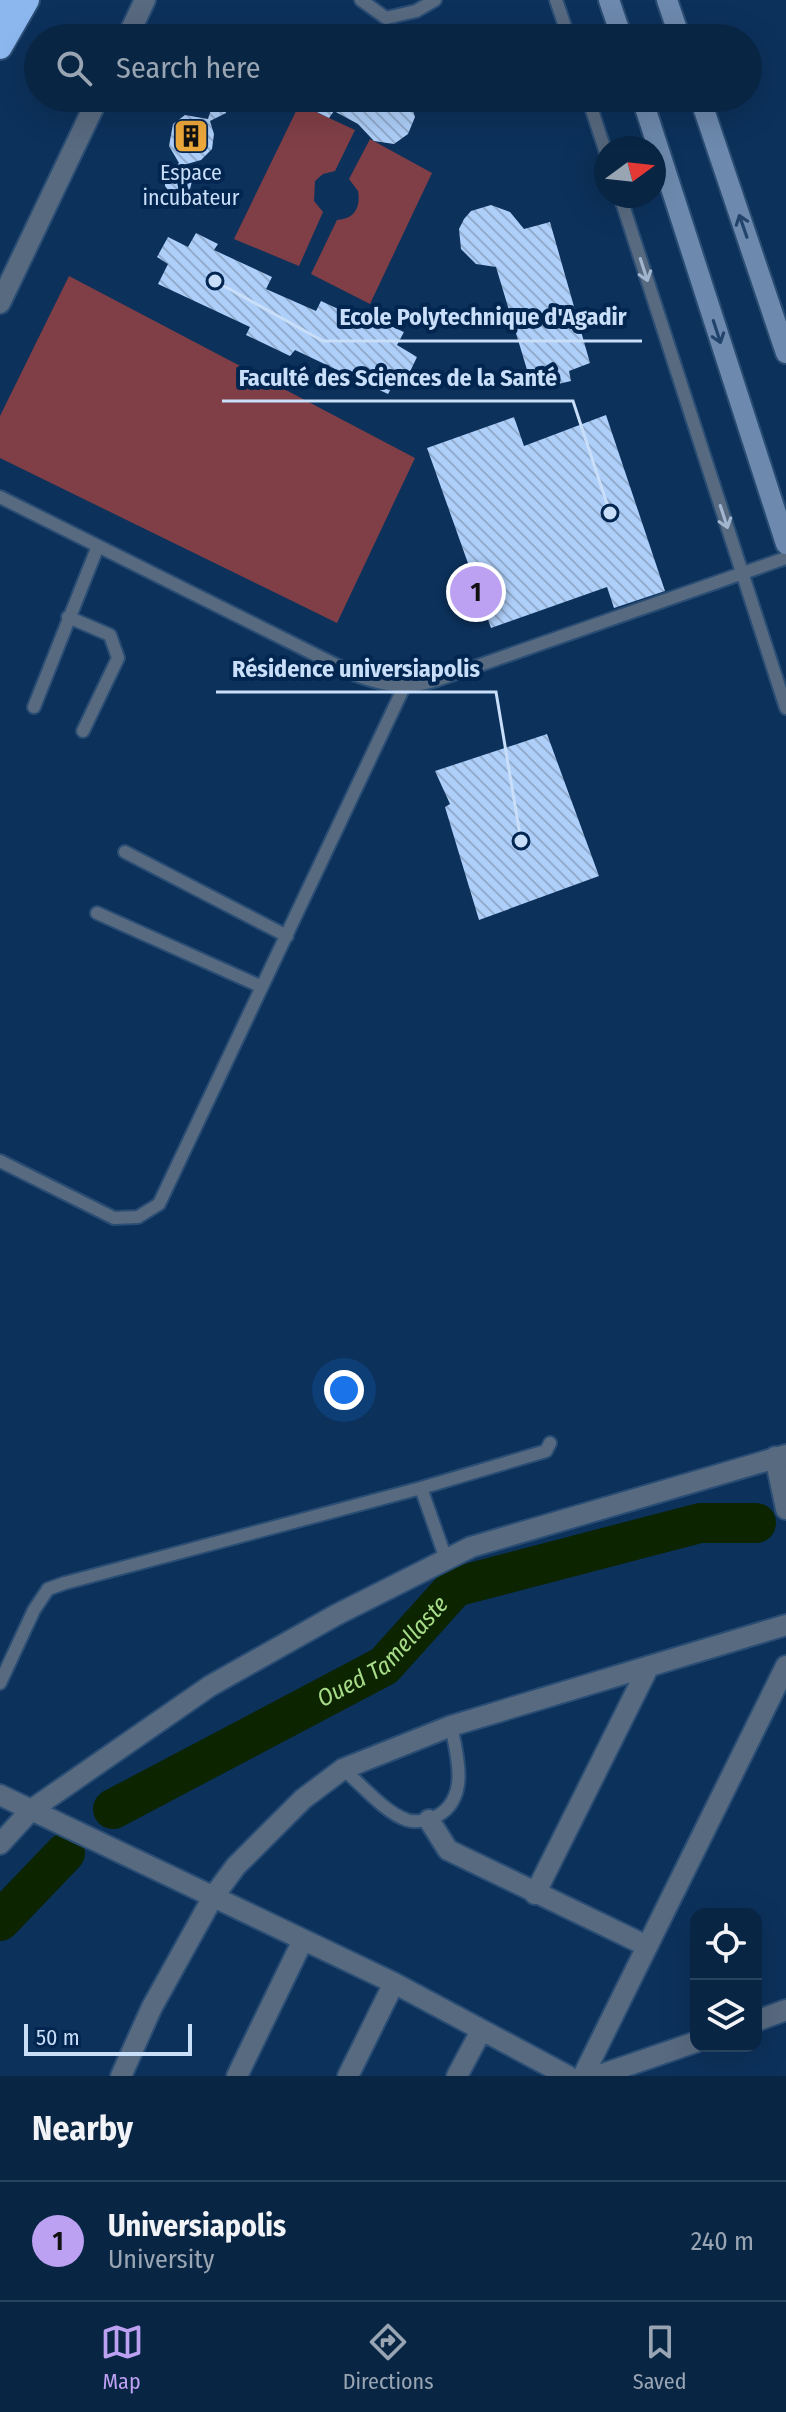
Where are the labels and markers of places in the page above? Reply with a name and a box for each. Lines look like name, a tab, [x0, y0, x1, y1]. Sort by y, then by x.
building icon: Espace incubateur	[172, 117, 210, 155]
place label: Espace incubateur	[142, 159, 240, 211]
callout: Ecole Polytechnique d'Agadir	[323, 293, 642, 341]
callout: Faculté des Sciences de la Santé	[222, 353, 573, 401]
pin: 1	[450, 562, 502, 622]
callout: Résidence universiapolis	[216, 644, 496, 692]

